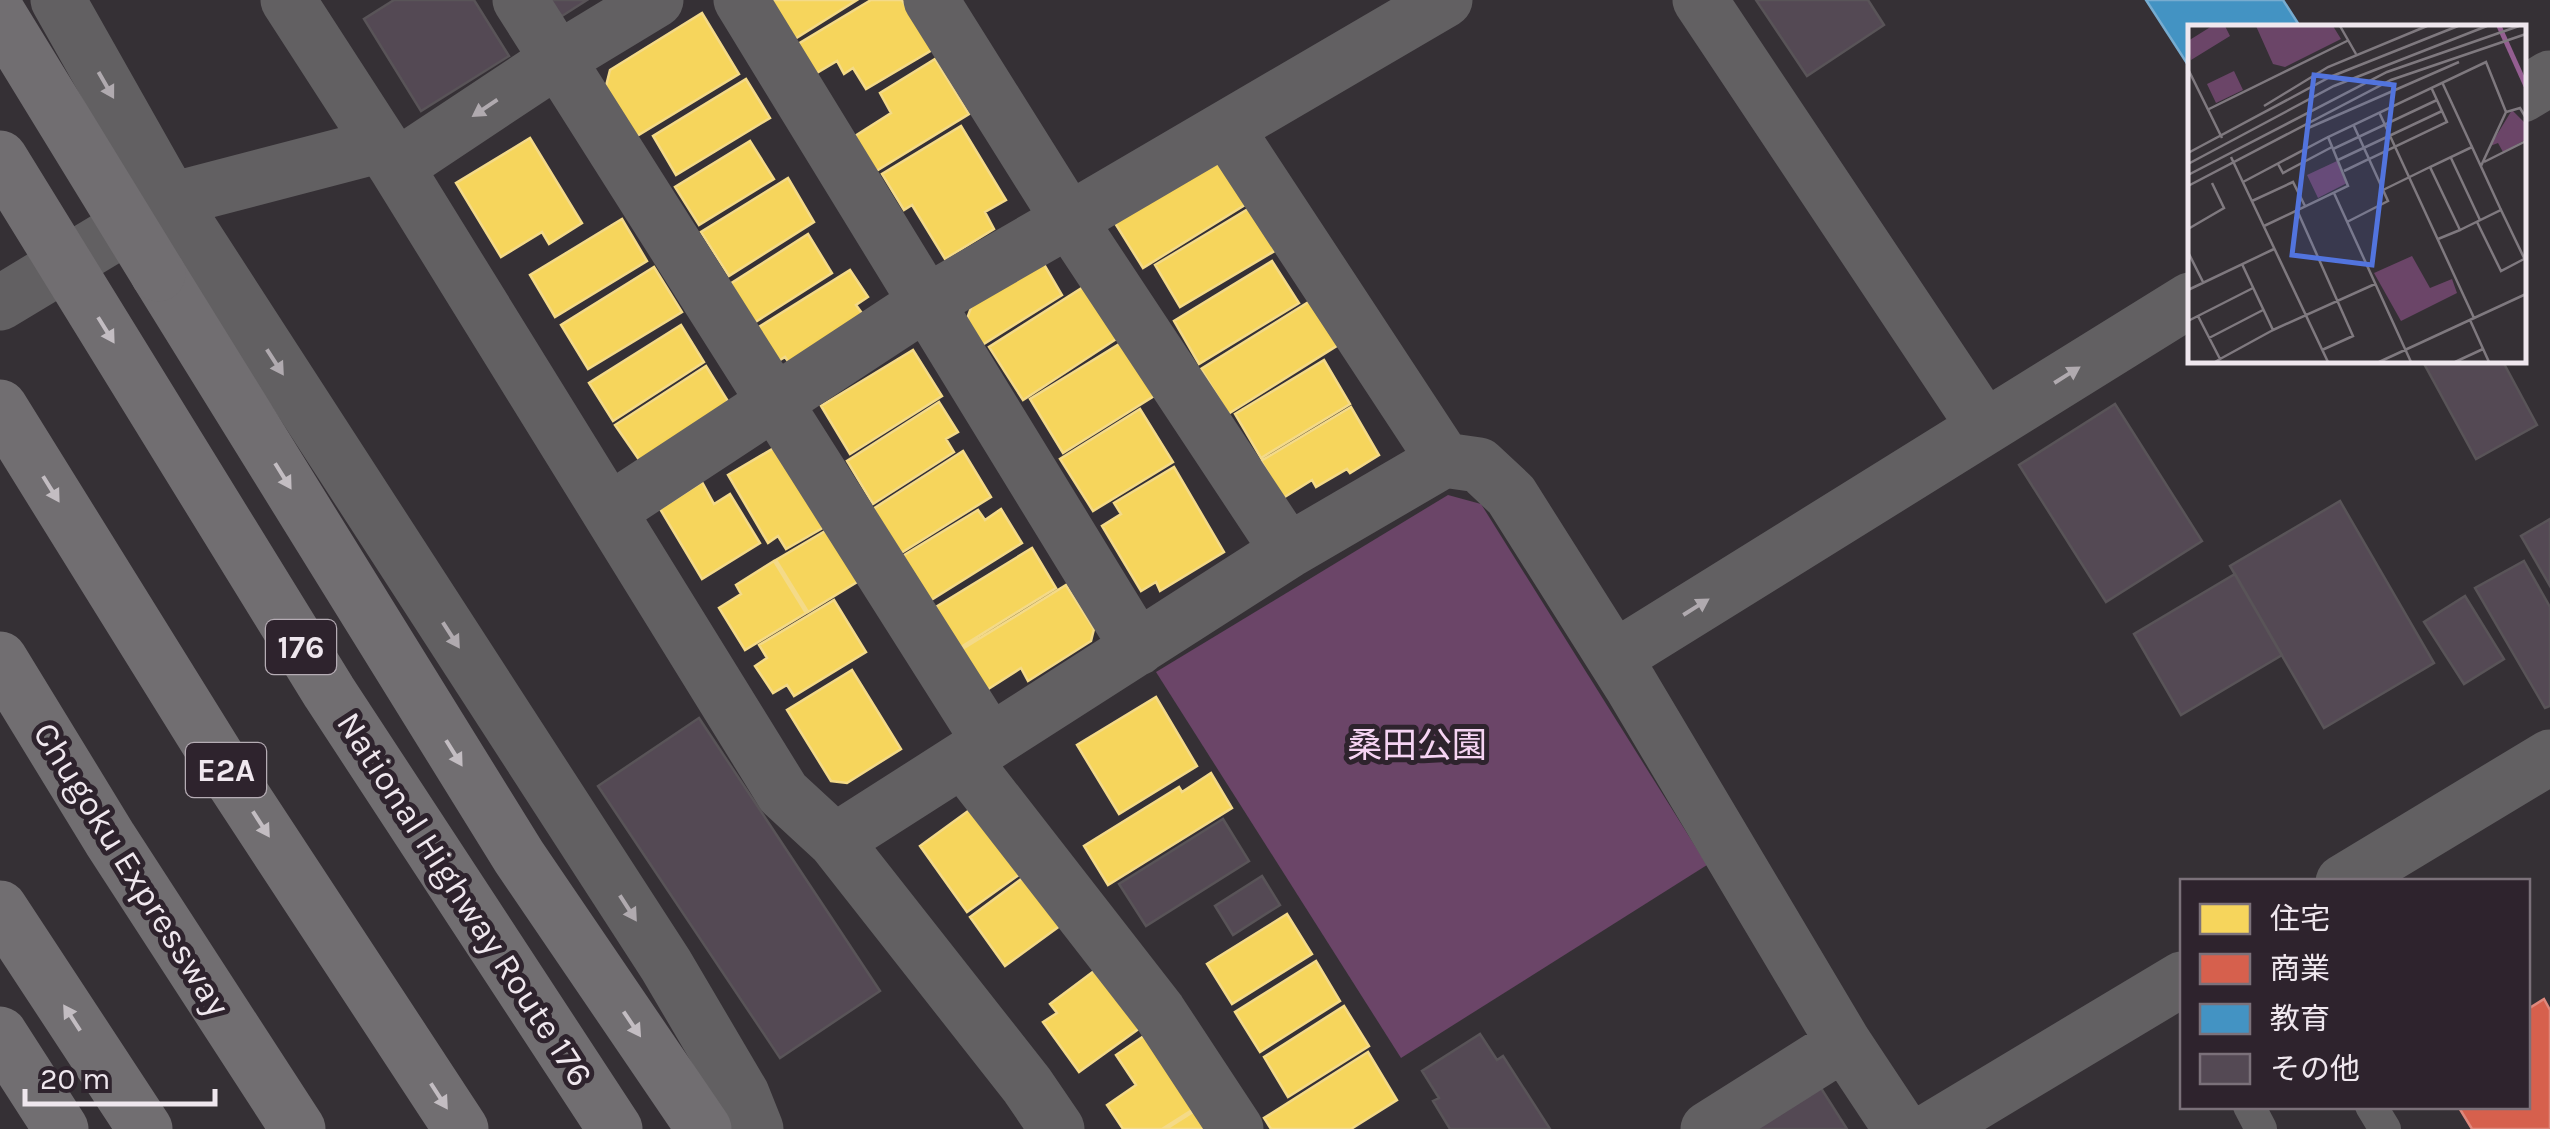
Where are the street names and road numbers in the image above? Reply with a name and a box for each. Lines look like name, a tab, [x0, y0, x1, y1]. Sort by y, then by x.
road number: 176	[266, 620, 336, 674]
street label: National Highway Route 176	[328, 705, 601, 1094]
street label: Chugoku Expressway	[25, 715, 239, 1024]
road number: E2A	[186, 743, 266, 797]

